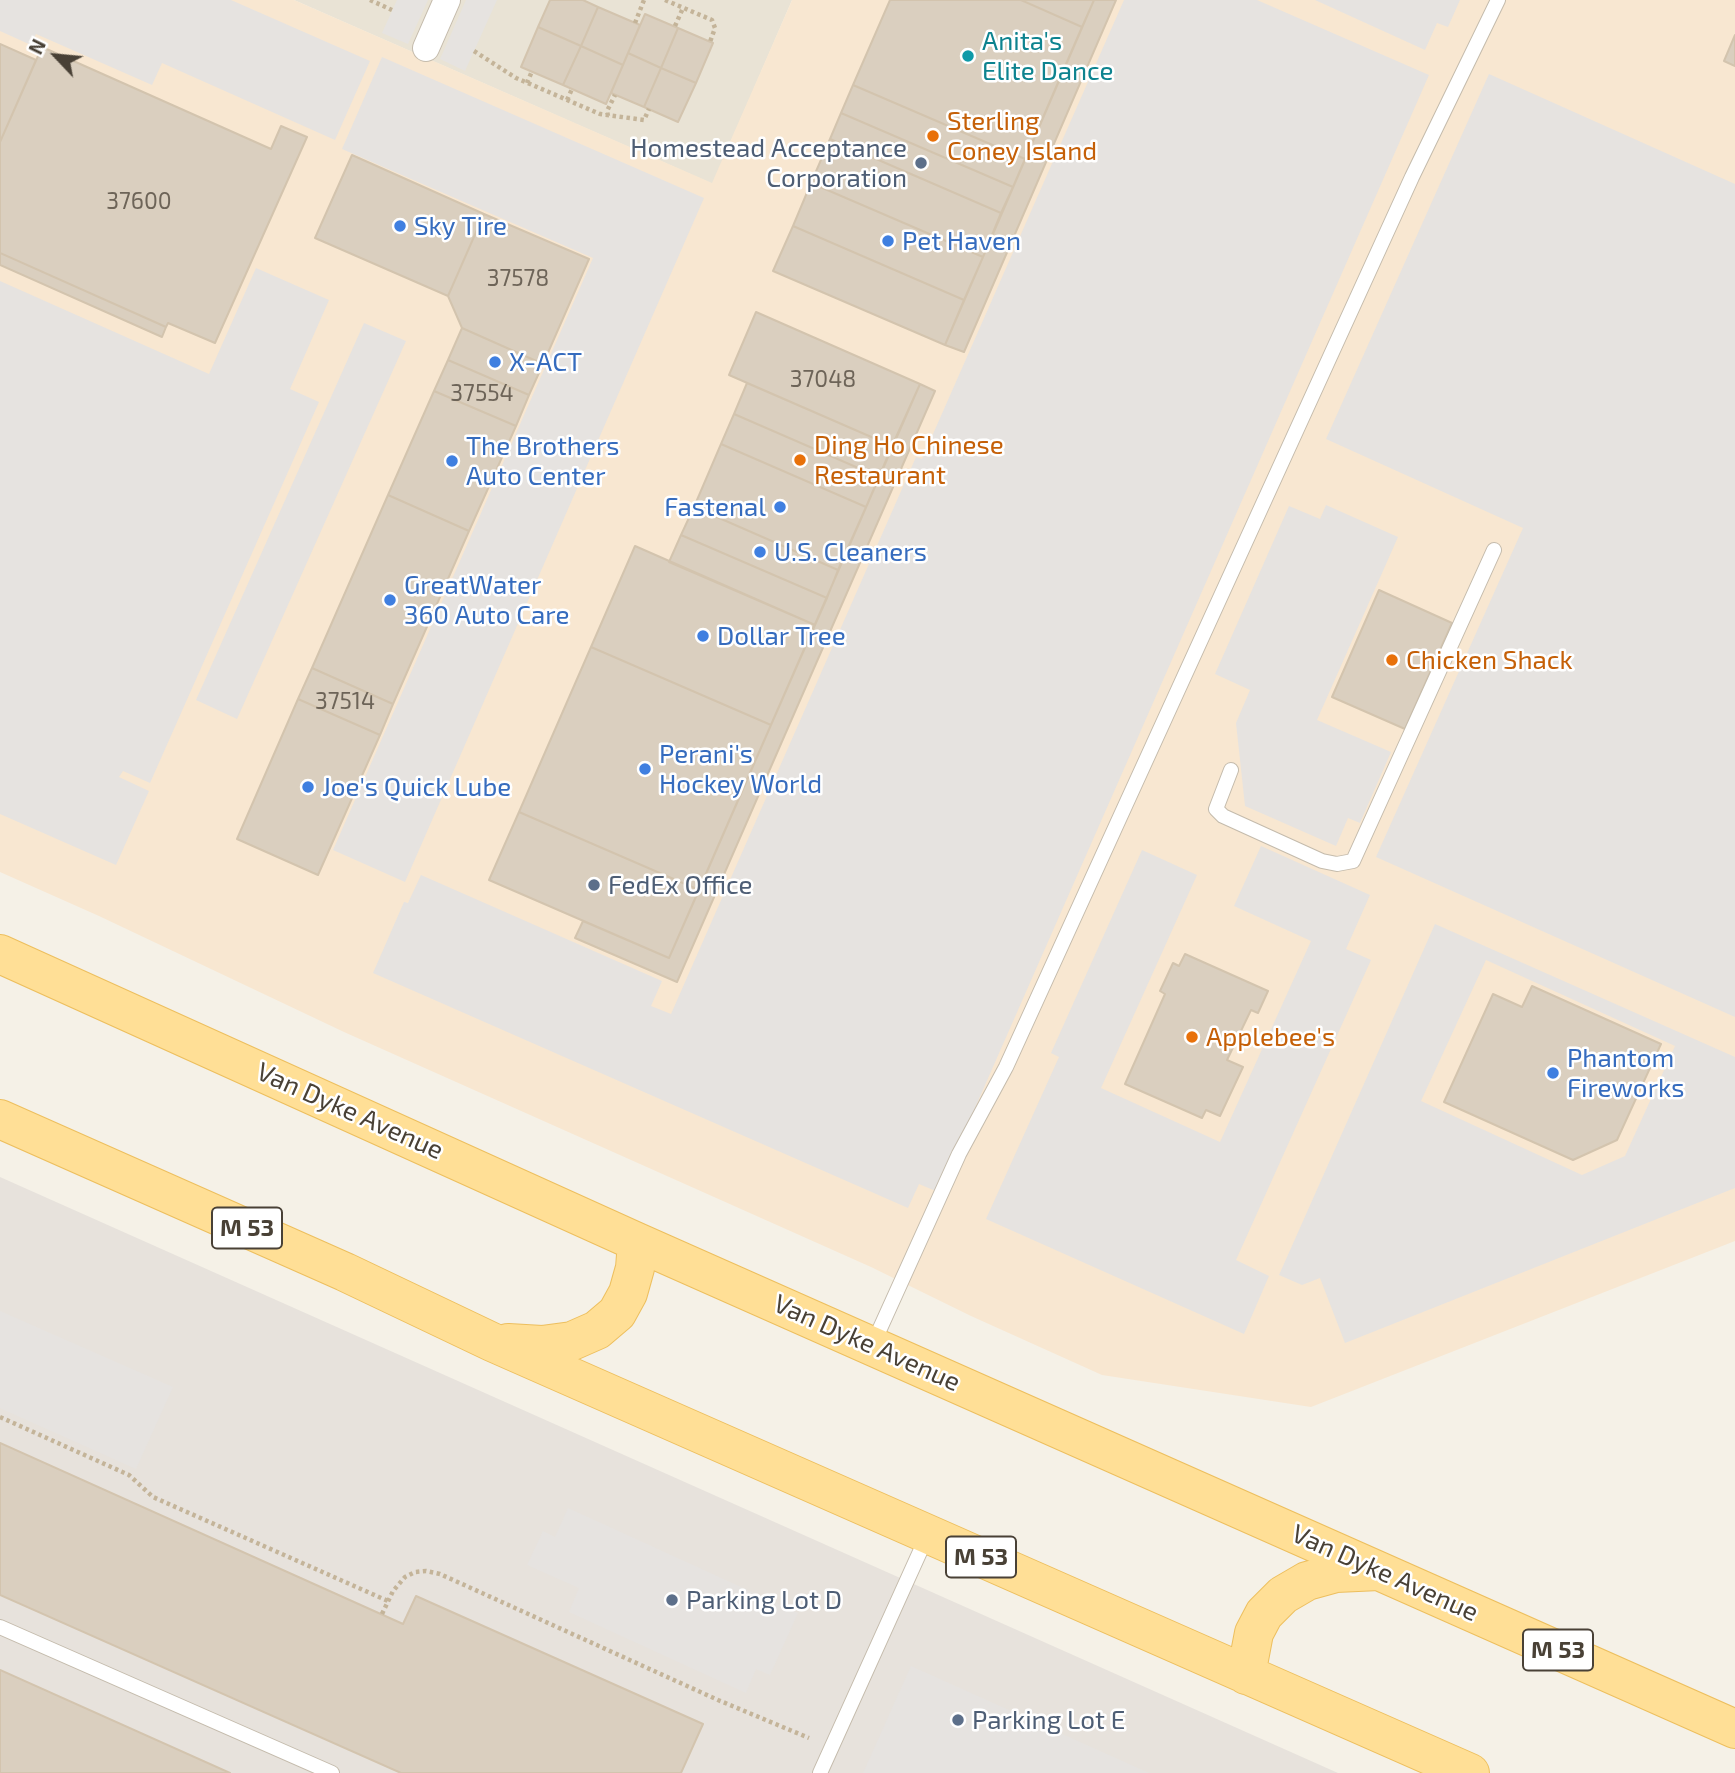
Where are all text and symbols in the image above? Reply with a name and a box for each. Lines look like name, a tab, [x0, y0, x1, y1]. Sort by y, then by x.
north arrow	[21, 21, 91, 91]
place label: Anita's Elite Dance	[982, 25, 1114, 86]
text: N	[23, 35, 50, 58]
marker: Anita's Elite Dance	[960, 48, 976, 64]
place label: Sterling Coney Island	[947, 105, 1097, 166]
marker: Sterling Coney Island	[925, 128, 941, 144]
place label: Homestead Acceptance Corporation	[630, 132, 907, 194]
marker: Homestead Acceptance Corporation	[913, 155, 929, 171]
house number: 37600	[106, 187, 172, 215]
place label: Sky Tire	[414, 210, 507, 242]
marker: Sky Tire	[392, 218, 408, 234]
place label: Pet Haven	[902, 225, 1021, 257]
marker: Pet Haven	[880, 233, 896, 249]
house number: 37578	[487, 264, 549, 292]
place label: X-ACT	[509, 346, 582, 378]
marker: X-ACT	[487, 354, 503, 370]
house number: 37048	[790, 365, 856, 393]
house number: 37554	[450, 379, 514, 407]
place label: Ding Ho Chinese Restaurant	[814, 429, 1004, 490]
place label: The Brothers Auto Center	[466, 430, 620, 492]
marker: Ding Ho Chinese Restaurant	[792, 452, 808, 468]
marker: The Brothers Auto Center	[444, 453, 460, 469]
place label: Fastenal	[664, 491, 766, 523]
marker: Fastenal	[772, 499, 788, 515]
place label: U.S. Cleaners	[774, 536, 927, 568]
marker: U.S. Cleaners	[752, 544, 768, 560]
place label: GreatWater 360 Auto Care	[404, 569, 569, 630]
marker: GreatWater 360 Auto Care	[382, 592, 398, 608]
place label: Dollar Tree	[717, 620, 846, 652]
marker: Dollar Tree	[695, 628, 711, 644]
place label: Chicken Shack	[1406, 644, 1573, 676]
marker: Chicken Shack	[1384, 652, 1400, 668]
house number: 37514	[315, 687, 375, 715]
place label: Perani's Hockey World	[659, 738, 822, 800]
marker: Perani's Hockey World	[637, 761, 653, 777]
place label: Joe's Quick Lube	[322, 771, 511, 803]
marker: Joe's Quick Lube	[300, 779, 316, 795]
place label: FedEx Office	[608, 869, 753, 901]
marker: FedEx Office	[586, 877, 602, 893]
place label: Applebee's	[1206, 1021, 1335, 1053]
marker: Applebee's	[1184, 1029, 1200, 1045]
place label: Phantom Fireworks	[1567, 1042, 1684, 1104]
street label: Van Dyke Avenue	[252, 1056, 448, 1166]
marker: Phantom Fireworks	[1545, 1065, 1561, 1081]
road number: M 53	[212, 1208, 282, 1248]
street label: Van Dyke Avenue	[769, 1288, 965, 1398]
street label: Van Dyke Avenue	[1287, 1518, 1483, 1628]
road number: M 53	[946, 1536, 1016, 1577]
place label: Parking Lot D	[686, 1584, 842, 1616]
marker: Parking Lot D	[664, 1592, 680, 1608]
road number: M 53	[1523, 1630, 1593, 1670]
place label: Parking Lot E	[972, 1704, 1125, 1736]
marker: Parking Lot E	[950, 1712, 966, 1728]

